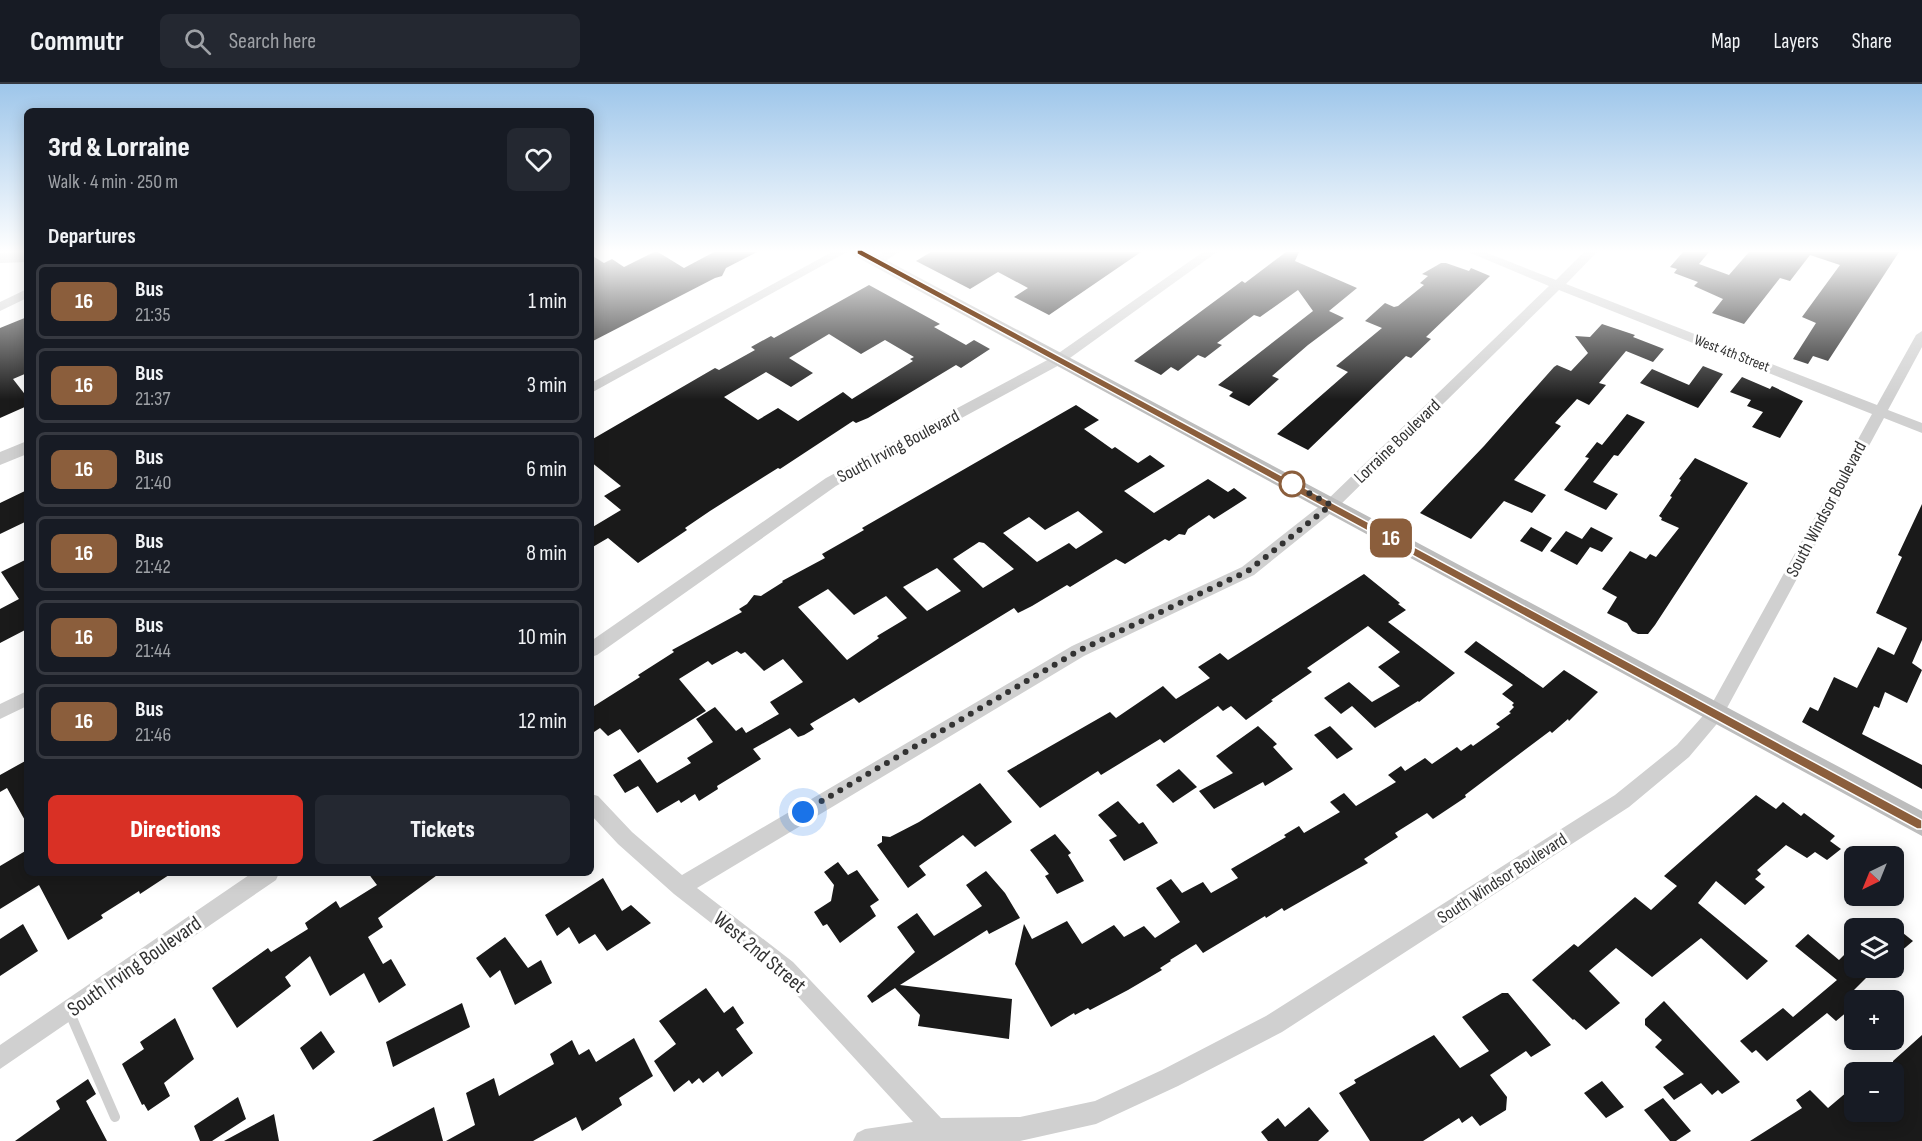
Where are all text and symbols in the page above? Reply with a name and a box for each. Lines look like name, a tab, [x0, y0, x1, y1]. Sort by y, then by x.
search box	[160, 14, 580, 68]
text: Commutr	[30, 25, 124, 58]
icon: search	[181, 25, 214, 58]
text: Search here	[229, 28, 316, 55]
text: Map	[1711, 29, 1740, 54]
text: Layers	[1773, 29, 1819, 54]
text: Share	[1852, 29, 1892, 54]
button: heart	[507, 128, 570, 191]
text: 3rd & Lorraine	[48, 131, 190, 164]
text: Walk · 4 min · 250 m	[48, 170, 178, 194]
text: Departures	[48, 223, 136, 250]
text: Bus	[135, 276, 164, 303]
text: 1 min	[528, 288, 567, 315]
text: 16	[75, 289, 93, 314]
text: 21:35	[135, 303, 170, 327]
street label: West 4th Street	[1691, 330, 1773, 377]
text: Bus	[135, 360, 164, 387]
text: 3 min	[527, 372, 567, 399]
text: 16	[75, 373, 93, 398]
text: 21:37	[135, 387, 170, 411]
street label: Lorraine Boulevard	[1350, 395, 1445, 488]
street label: South Irving Boulevard	[834, 405, 963, 487]
street label: South Windsor Boulevard	[1782, 438, 1871, 581]
text: Bus	[135, 444, 164, 471]
text: 6 min	[526, 456, 567, 483]
text: 16	[75, 457, 93, 482]
text: 21:40	[135, 471, 171, 495]
unlabelled marker	[1279, 471, 1305, 497]
line badge: 16	[1364, 518, 1418, 558]
text: 16	[1382, 526, 1400, 551]
text: Bus	[135, 528, 164, 555]
text: 8 min	[526, 540, 567, 567]
text: 16	[75, 541, 93, 566]
text: 21:42	[135, 555, 171, 579]
text: Bus	[135, 612, 164, 639]
text: 10 min	[518, 624, 567, 651]
text: 16	[75, 625, 93, 650]
text: 21:44	[135, 639, 171, 663]
text: Bus	[135, 696, 164, 723]
text: 12 min	[519, 708, 567, 735]
text: 16	[75, 709, 93, 734]
text: 21:46	[135, 723, 171, 747]
button: Directions	[48, 795, 303, 864]
button: Tickets	[315, 795, 570, 864]
your location	[788, 797, 818, 827]
street label: South Windsor Boulevard	[1433, 829, 1571, 928]
north arrow	[1844, 846, 1904, 906]
map controls	[1844, 846, 1904, 1122]
street label: West 2nd Street	[708, 906, 811, 998]
street label: South Irving Boulevard	[62, 911, 206, 1022]
button: layers	[1844, 918, 1904, 978]
button: +	[1844, 990, 1904, 1050]
button: −	[1844, 1062, 1904, 1122]

